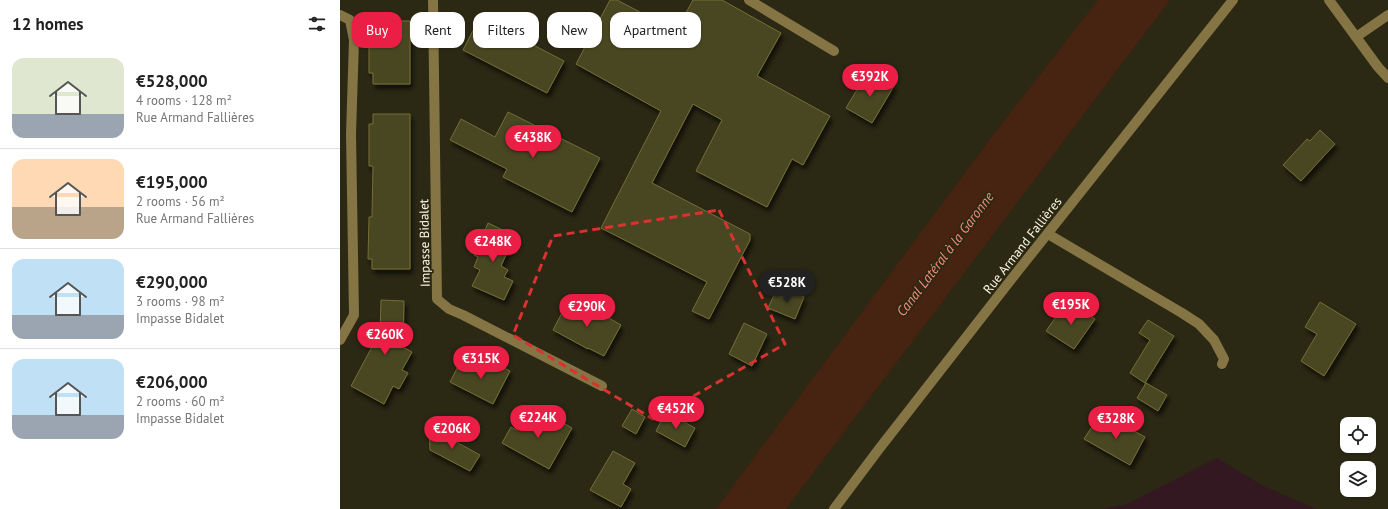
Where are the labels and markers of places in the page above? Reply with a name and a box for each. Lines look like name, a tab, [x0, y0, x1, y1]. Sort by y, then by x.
pin: €392K	[842, 64, 898, 98]
pin: €438K	[505, 125, 561, 159]
pin: €248K	[465, 229, 521, 263]
pin: €528K	[759, 270, 815, 304]
pin: €195K	[1043, 292, 1099, 326]
pin: €290K	[559, 294, 615, 328]
pin: €260K	[357, 322, 413, 356]
pin: €315K	[453, 346, 509, 380]
pin: €452K	[648, 396, 704, 430]
pin: €224K	[510, 405, 566, 439]
pin: €328K	[1088, 406, 1144, 440]
pin: €206K	[424, 416, 480, 450]

